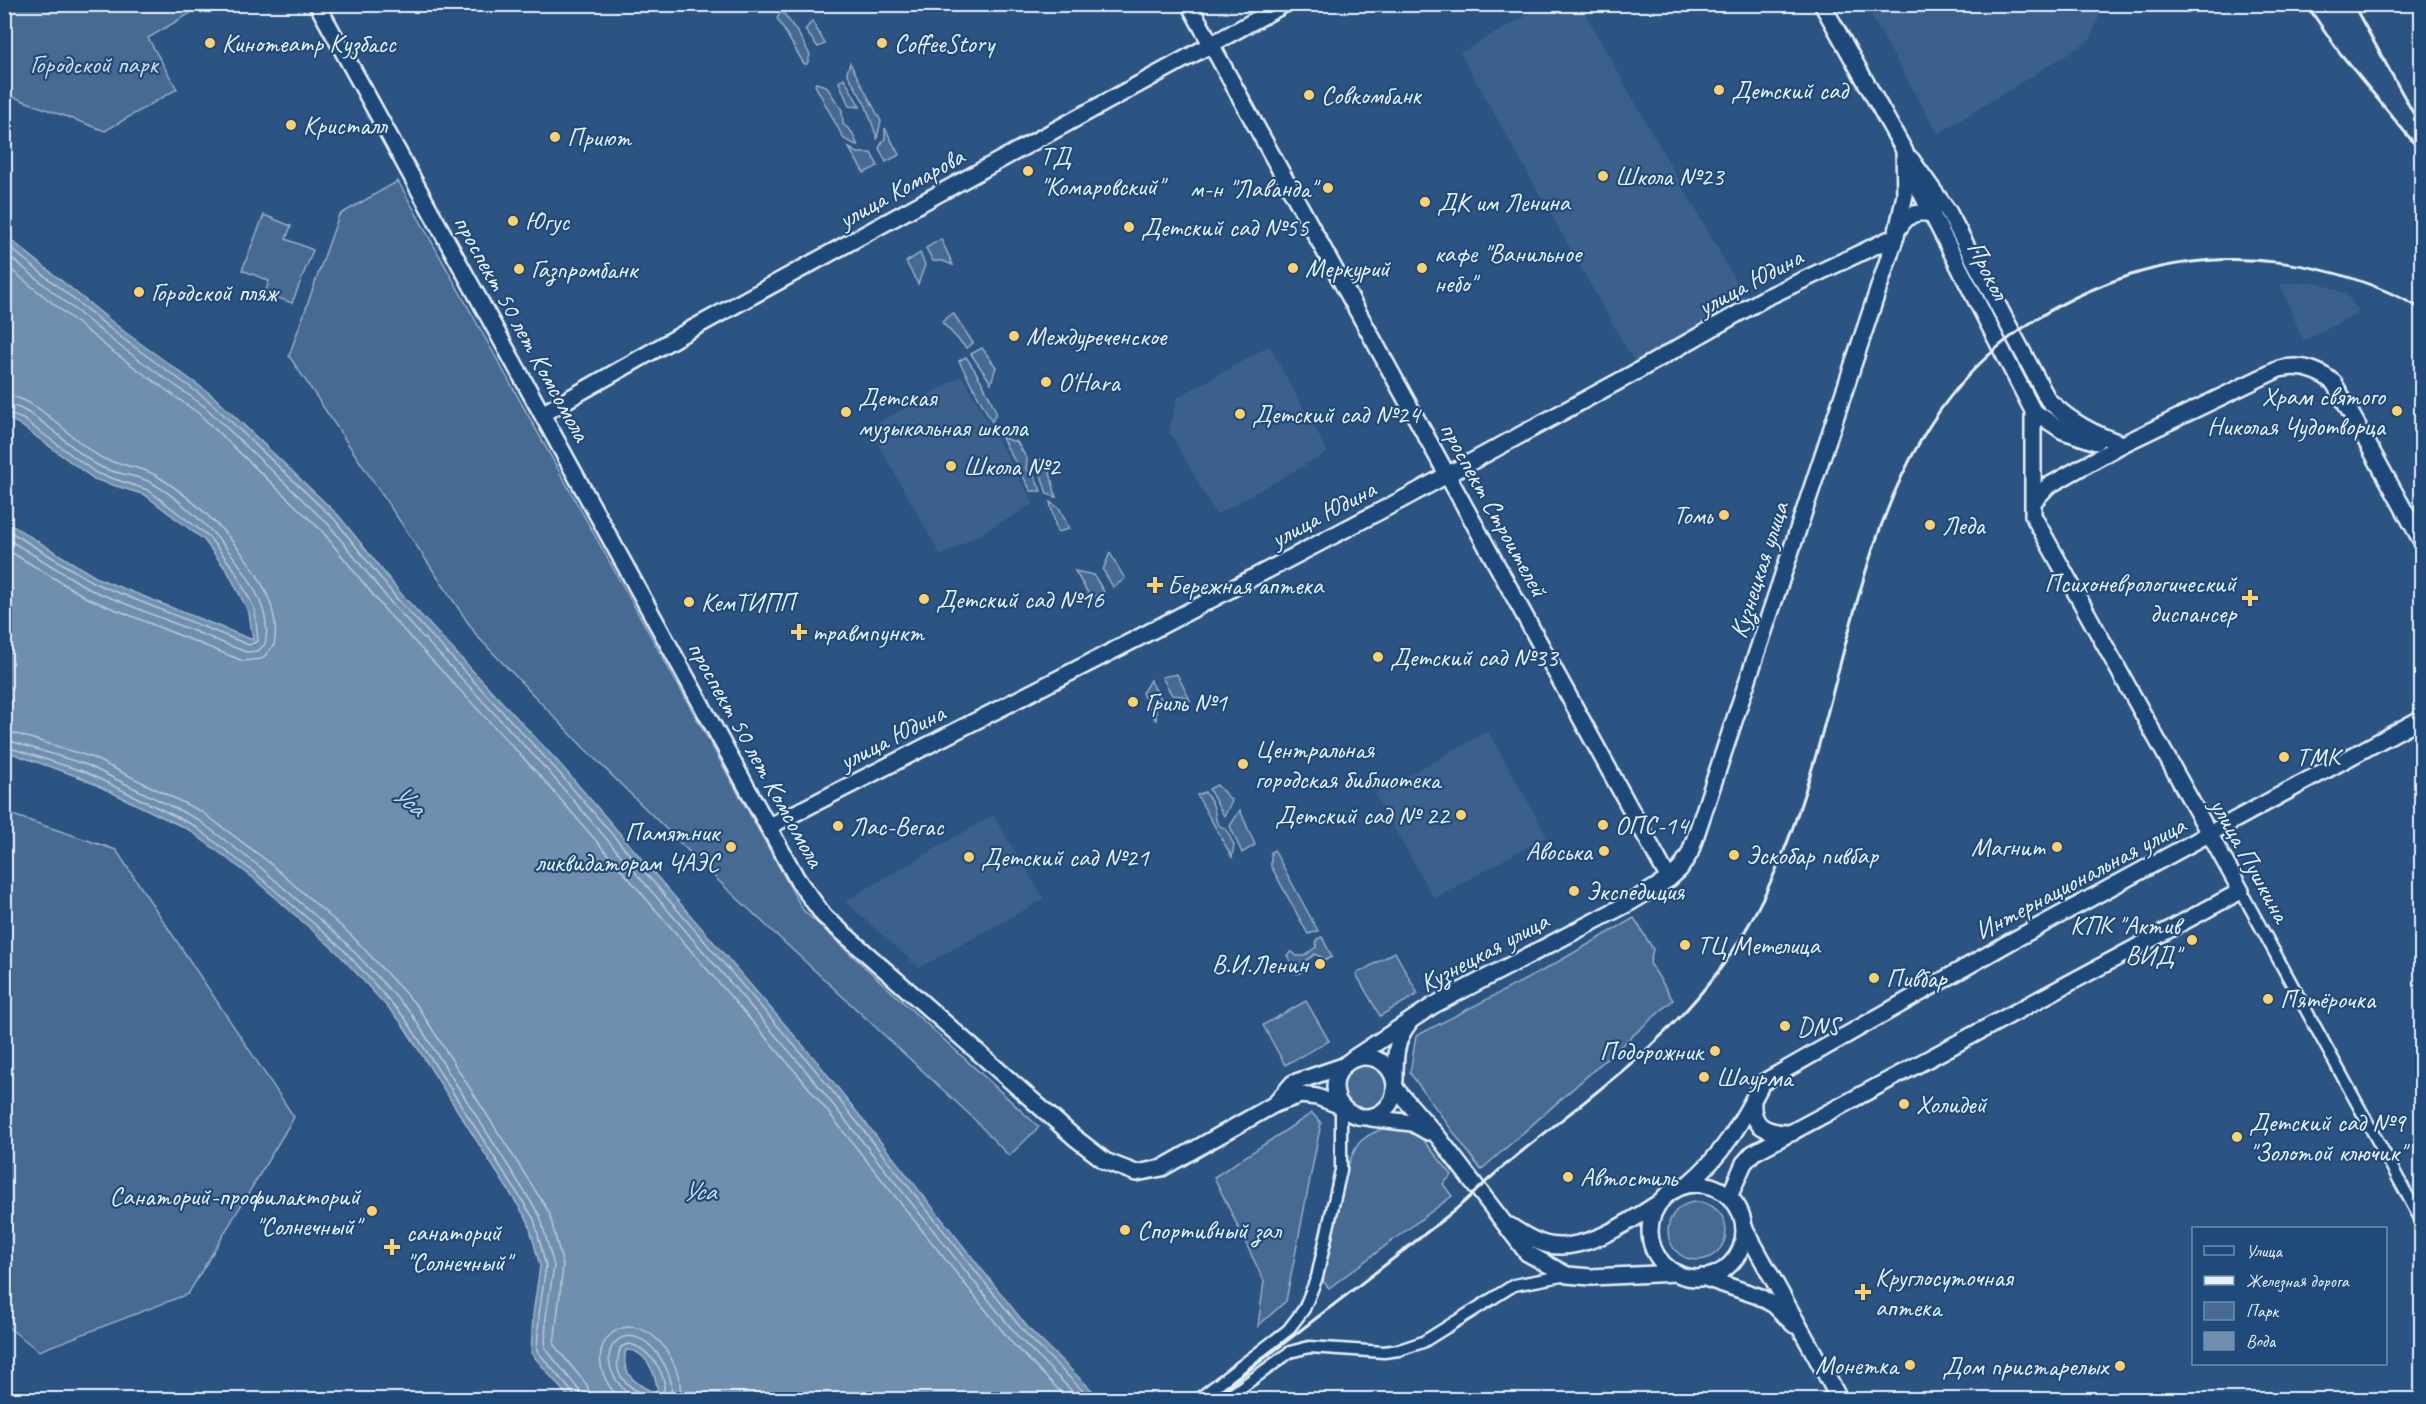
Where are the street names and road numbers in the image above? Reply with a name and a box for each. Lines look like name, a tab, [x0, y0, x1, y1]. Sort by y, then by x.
street label: улица Комарова	[831, 139, 971, 237]
street label: проспект 50 лет Комсомола	[446, 209, 599, 448]
street label: Прокол	[1959, 235, 2018, 307]
street label: улица Юдина	[1690, 240, 1810, 324]
street label: проспект Строителей	[1432, 416, 1557, 604]
street label: улица Юдина	[1263, 472, 1383, 556]
street label: Кузнецкая улица	[1722, 496, 1798, 642]
street label: проспект 50 лет Комсомола	[680, 635, 833, 874]
street label: улица Юдина	[832, 696, 952, 779]
street label: улица Пушкина	[2201, 790, 2299, 930]
street label: Интернациональная улица	[1969, 808, 2192, 947]
street label: Кузнецкая улица	[1414, 904, 1556, 1001]

